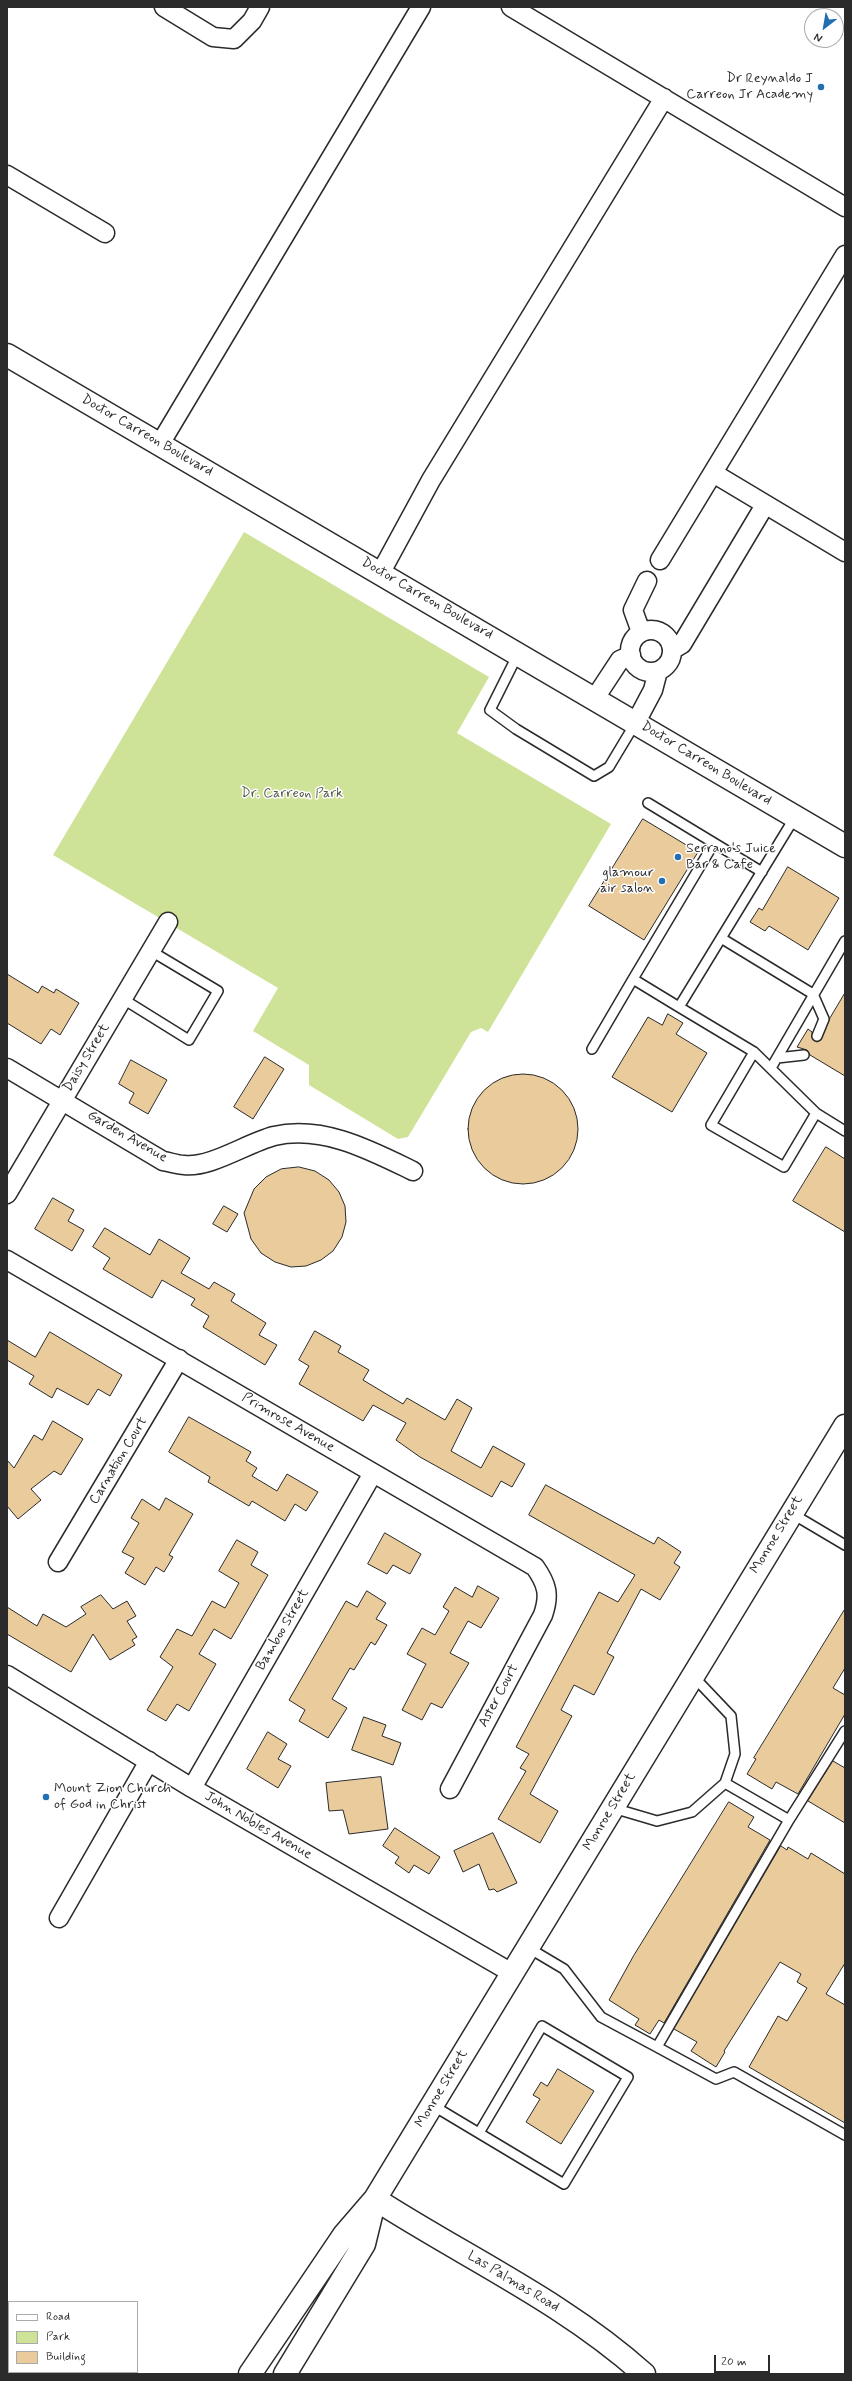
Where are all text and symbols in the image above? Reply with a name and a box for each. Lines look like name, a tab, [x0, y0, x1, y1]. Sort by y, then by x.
north arrow	[804, 8, 844, 48]
text: N	[812, 30, 825, 45]
place label: Dr Reynaldo J Carreon Jr Academy	[686, 71, 813, 104]
marker: Dr Reynaldo J Carreon Jr Academy	[816, 82, 826, 92]
street label: Doctor Carreon Boulevard	[78, 391, 216, 481]
street label: Doctor Carreon Boulevard	[358, 554, 496, 644]
street label: Doctor Carreon Boulevard	[638, 718, 774, 810]
park label: Dr. Carreon Park	[241, 786, 343, 802]
place label: Serrano's Juice Bar & Cafe	[686, 841, 776, 874]
marker: Serrano's Juice Bar & Cafe	[673, 852, 683, 862]
place label: glamour air salon	[600, 865, 654, 898]
marker: glamour air salon	[657, 876, 667, 886]
street label: Daisy Street	[60, 1021, 114, 1095]
street label: Garden Avenue	[84, 1107, 170, 1167]
street label: Primrose Avenue	[239, 1390, 337, 1456]
street label: Carnation Court	[86, 1414, 152, 1508]
street label: Monroe Street	[747, 1493, 807, 1577]
street label: Bamboo Street	[253, 1586, 313, 1674]
street label: Aster Court	[475, 1662, 523, 1730]
street label: Monroe Street	[580, 1770, 640, 1854]
place label: Mount Zion Church of God in Christ	[54, 1781, 171, 1814]
street label: John Nobles Avenue	[201, 1788, 315, 1864]
marker: Mount Zion Church of God in Christ	[41, 1792, 51, 1802]
street label: Monroe Street	[412, 2047, 472, 2131]
street label: Las Palmas Road	[464, 2248, 562, 2316]
legend	[8, 2301, 138, 2373]
text: Road	[46, 2309, 70, 2325]
text: Park	[46, 2329, 70, 2345]
scale bar	[716, 2347, 772, 2373]
text: Building	[46, 2349, 86, 2365]
text: 20 m	[721, 2354, 747, 2370]

